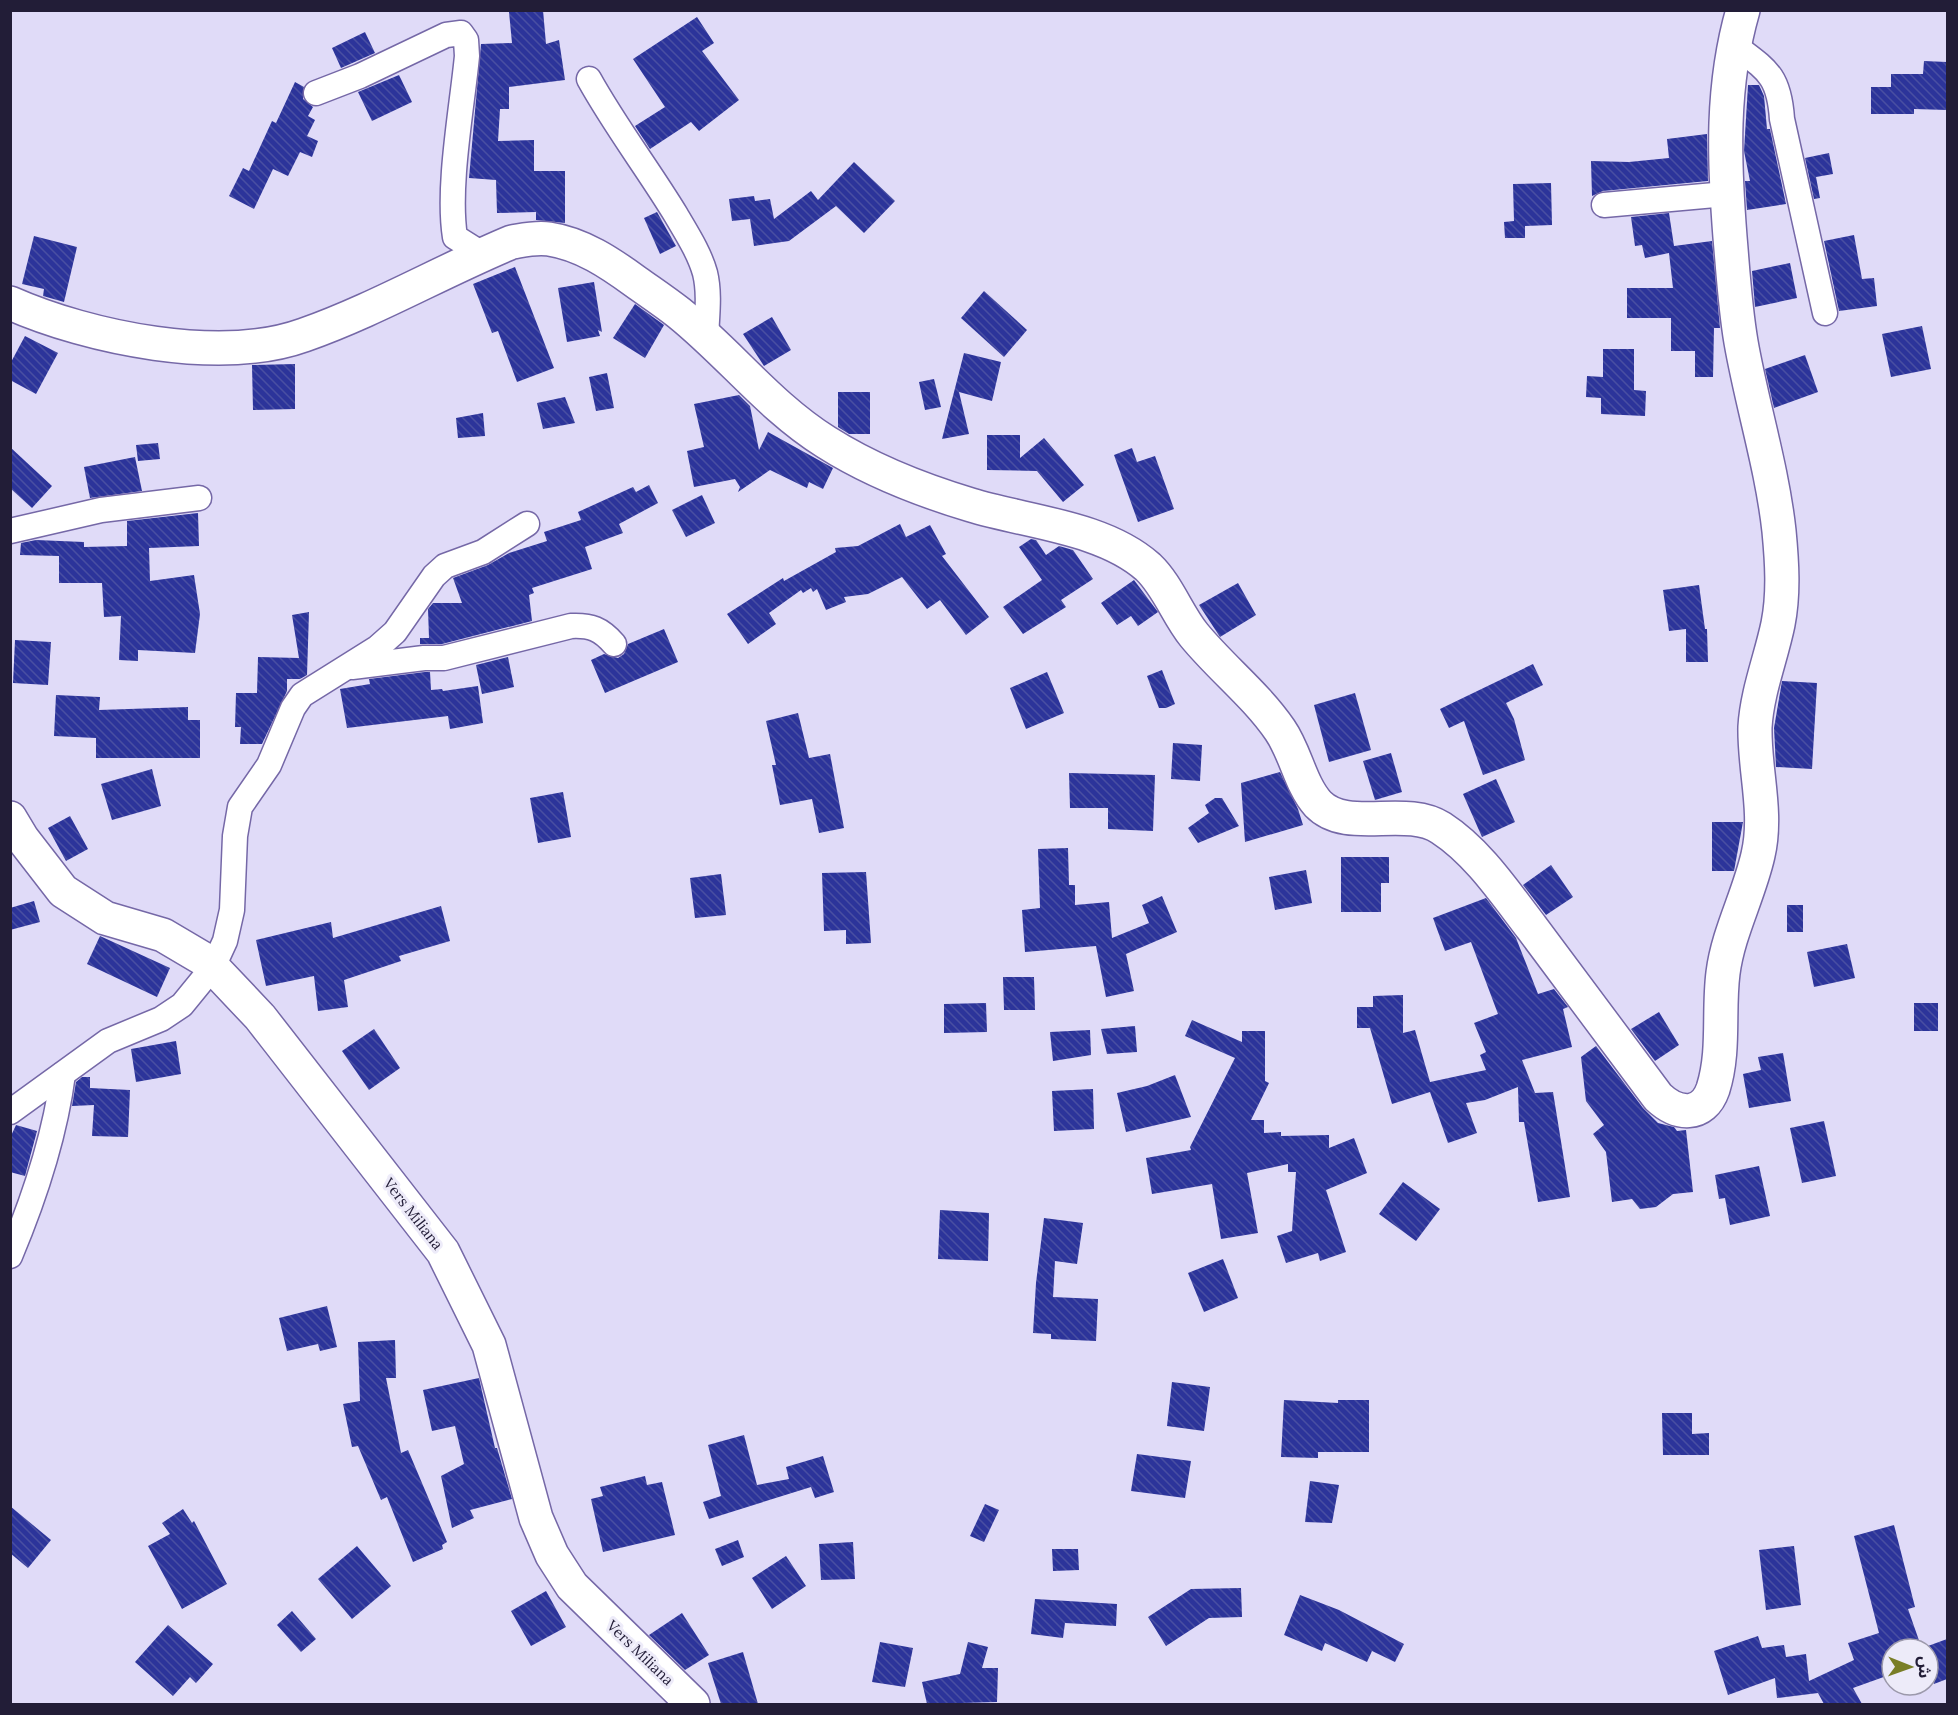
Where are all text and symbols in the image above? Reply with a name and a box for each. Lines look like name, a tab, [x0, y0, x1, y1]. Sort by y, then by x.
street label: Vers Miliana	[379, 1173, 447, 1253]
street label: Vers Miliana	[602, 1615, 678, 1689]
north arrow	[1880, 1637, 1940, 1697]
text: ش	[1915, 1656, 1935, 1678]

